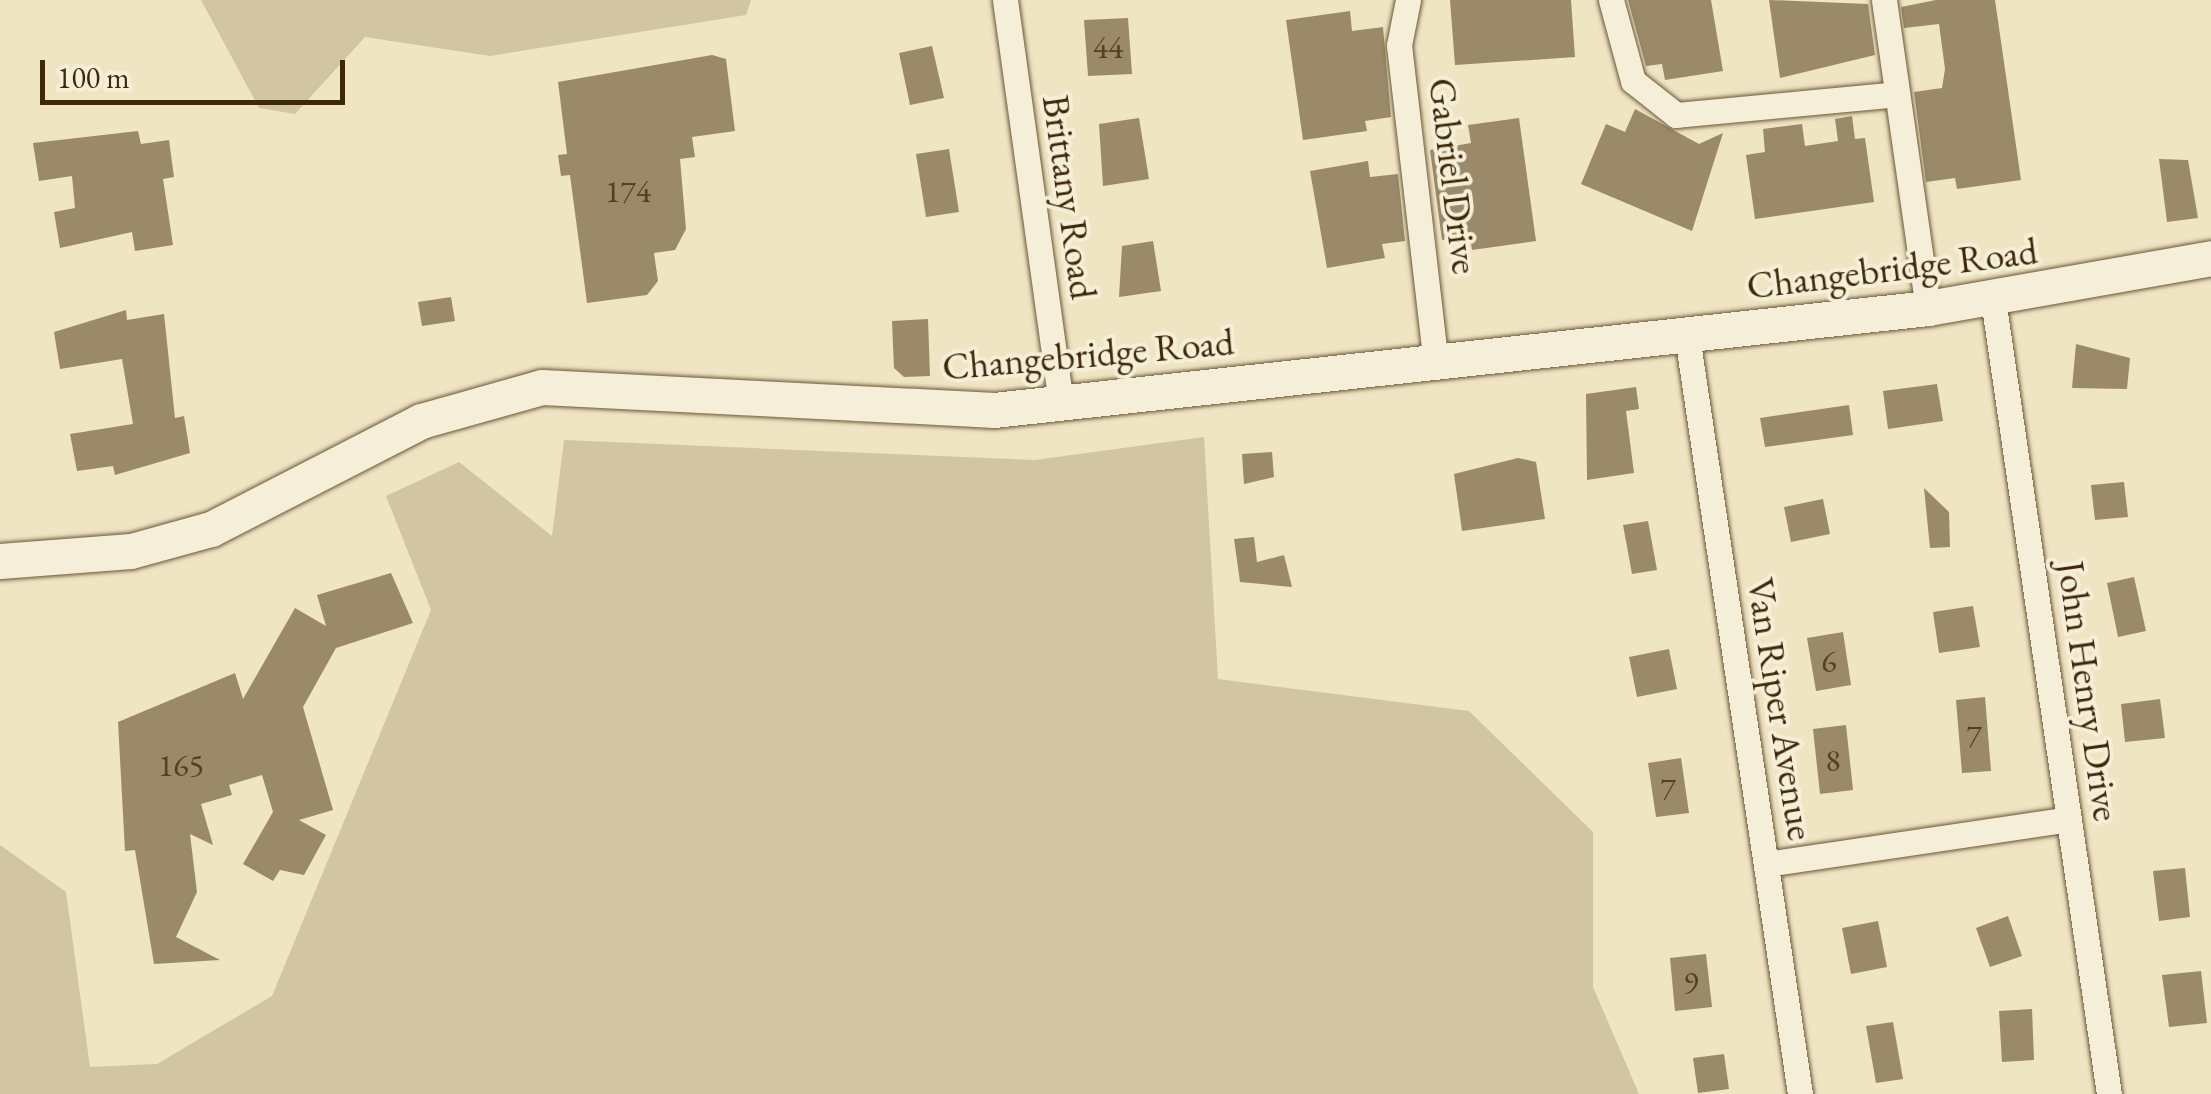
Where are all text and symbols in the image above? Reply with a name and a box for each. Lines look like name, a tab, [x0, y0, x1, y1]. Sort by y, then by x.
house number: 44	[1093, 28, 1123, 66]
scale bar	[45, 40, 350, 102]
text: 100 m	[57, 58, 130, 97]
street label: Gabriel Drive	[1419, 75, 1489, 277]
street label: Brittany Road	[1033, 92, 1107, 302]
house number: 174	[605, 172, 651, 210]
street label: Changebridge Road	[1744, 228, 2040, 308]
street label: Changebridge Road	[940, 319, 1236, 389]
street label: John Henry Drive	[2048, 558, 2130, 824]
street label: Van Riper Avenue	[1738, 575, 1824, 843]
house number: 6	[1821, 642, 1837, 680]
house number: 7	[1966, 716, 1982, 754]
house number: 8	[1825, 741, 1841, 779]
house number: 165	[158, 746, 204, 784]
house number: 7	[1660, 769, 1676, 807]
house number: 9	[1683, 963, 1699, 1001]

